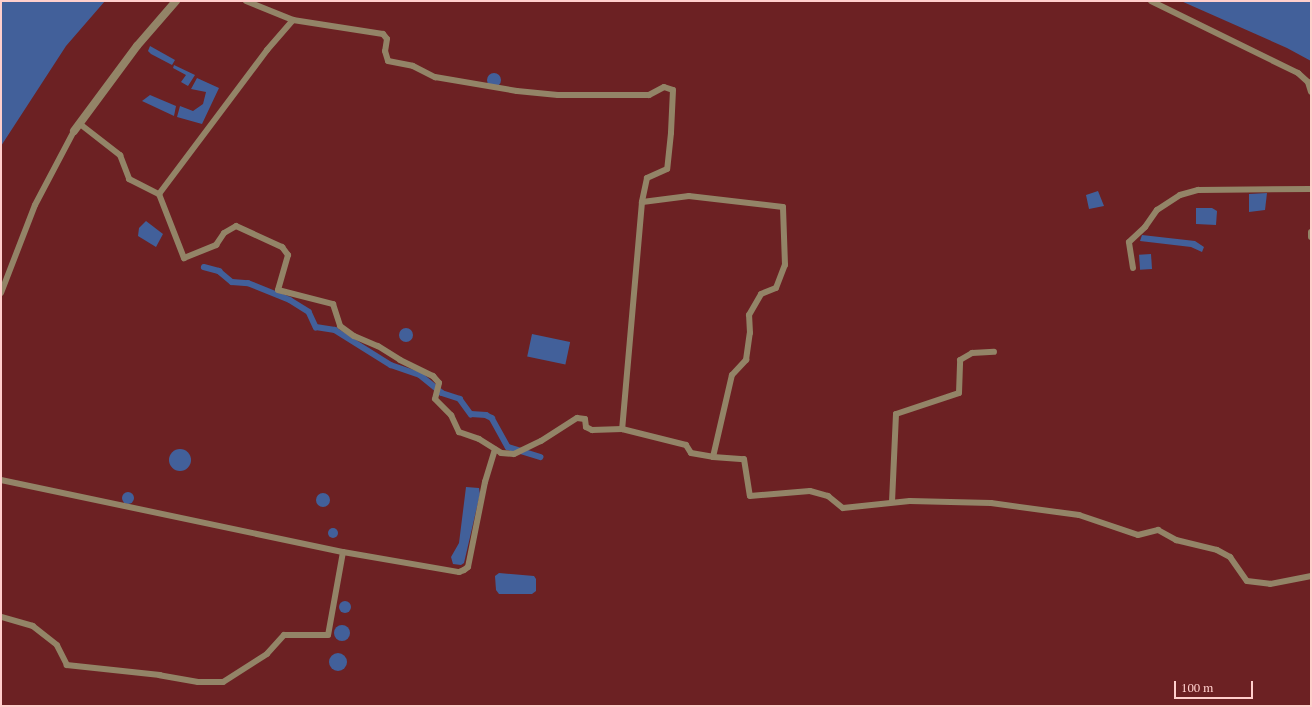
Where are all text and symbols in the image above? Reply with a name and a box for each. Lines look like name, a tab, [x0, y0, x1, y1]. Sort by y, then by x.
scale bar	[1176, 673, 1255, 699]
text: 100 m	[1181, 680, 1213, 695]

